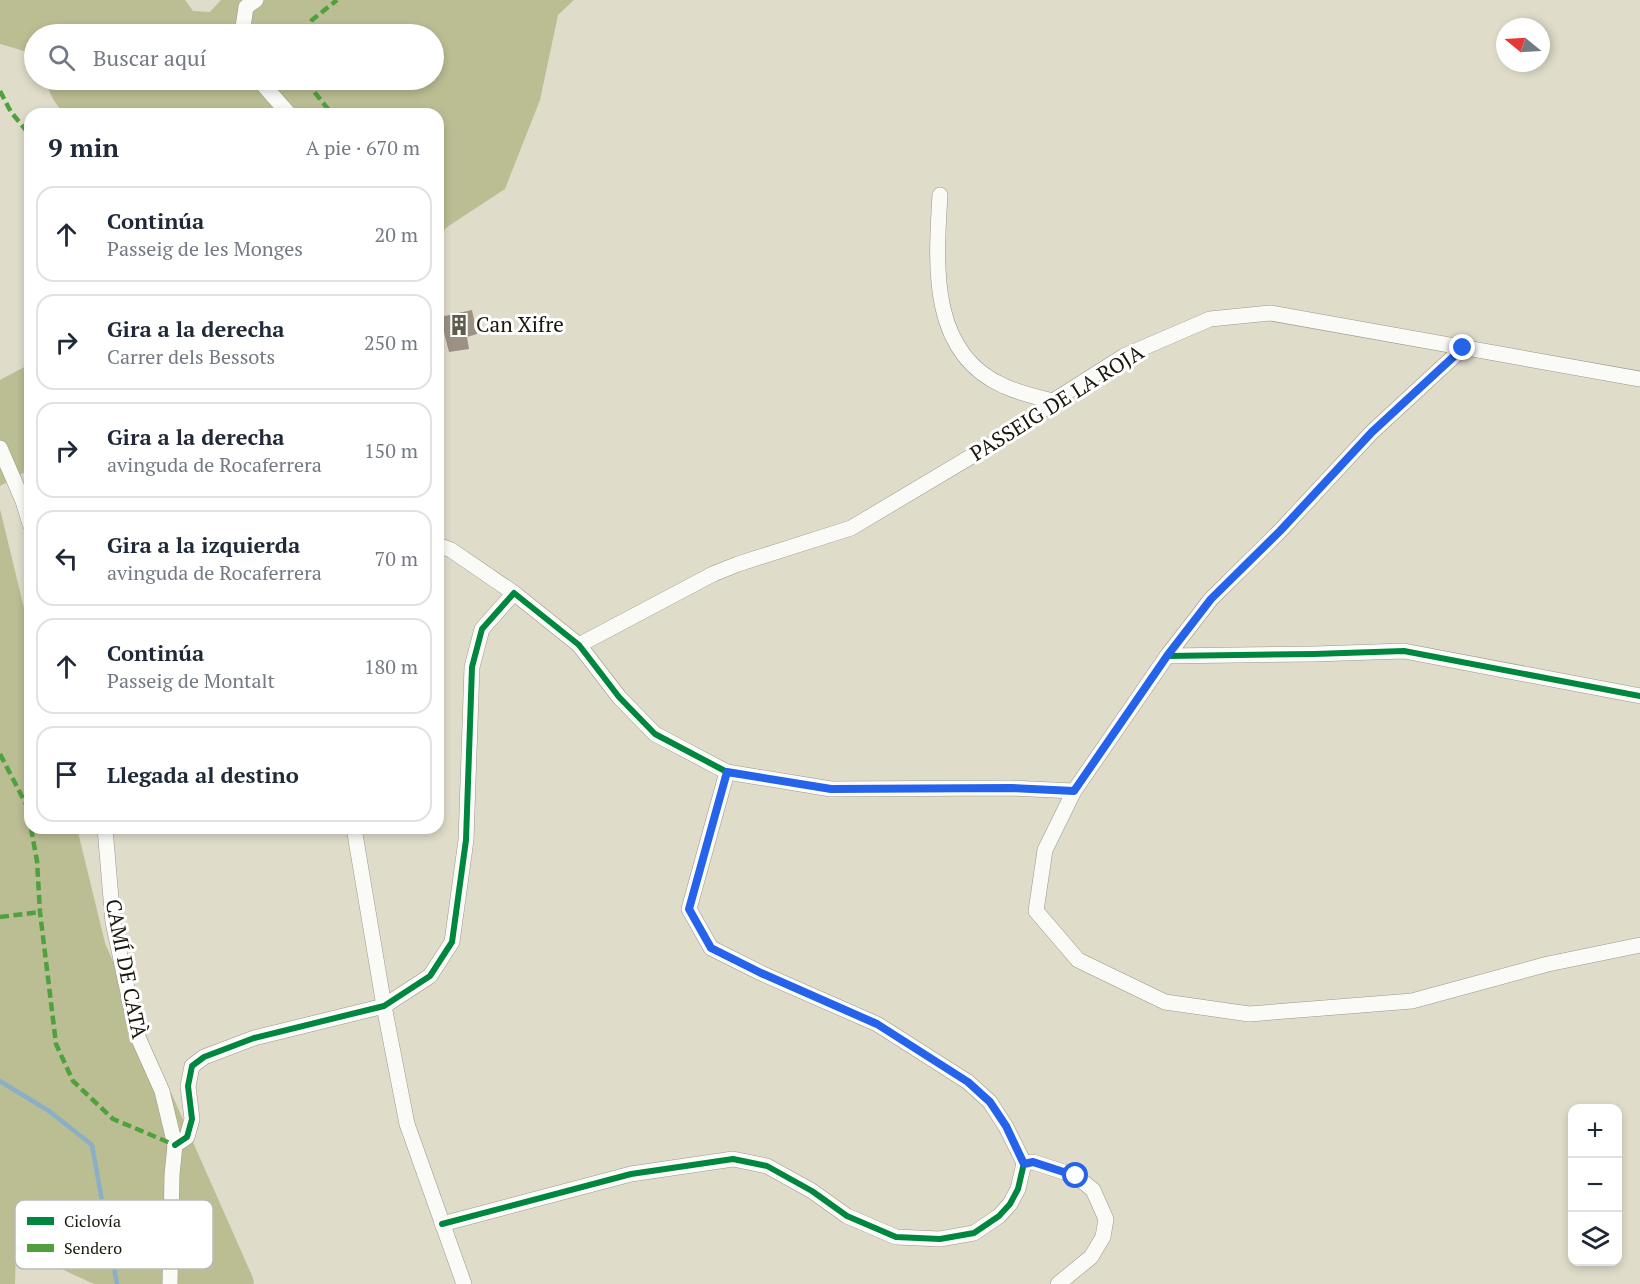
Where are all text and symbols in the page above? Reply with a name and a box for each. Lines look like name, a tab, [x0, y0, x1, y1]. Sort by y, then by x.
north arrow	[1496, 18, 1550, 72]
search box	[24, 24, 444, 90]
icon: search	[45, 41, 78, 74]
text: Buscar aquí	[93, 43, 206, 72]
text: 9 min	[48, 130, 119, 164]
text: A pie · 670 m	[306, 134, 420, 161]
text: Continúa	[107, 206, 204, 235]
icon: ahead	[50, 218, 83, 251]
text: 20 m	[375, 221, 418, 248]
text: Passeig de les Monges	[107, 235, 303, 262]
place label: Can Xifre	[476, 310, 564, 338]
building icon: Can Xifre	[447, 313, 471, 337]
text: Gira a la derecha	[107, 314, 285, 343]
icon: right	[50, 326, 83, 359]
text: 250 m	[364, 329, 418, 356]
route end	[1449, 334, 1475, 360]
street label: PASSEIG DE LA ROJA	[964, 337, 1149, 467]
text: Carrer dels Bessots	[107, 343, 275, 370]
text: Gira a la derecha	[107, 422, 285, 451]
icon: right	[50, 434, 83, 467]
text: 150 m	[364, 437, 418, 464]
text: avinguda de Rocaferrera	[107, 451, 322, 478]
text: Gira a la izquierda	[107, 530, 300, 559]
icon: left	[50, 542, 83, 575]
text: 70 m	[375, 545, 418, 572]
text: avinguda de Rocaferrera	[107, 559, 322, 586]
text: Continúa	[107, 638, 204, 667]
icon: ahead	[50, 650, 83, 683]
text: 180 m	[364, 653, 418, 680]
text: Passeig de Montalt	[107, 667, 275, 694]
icon: arrive	[50, 758, 83, 791]
text: Llegada al destino	[107, 760, 299, 789]
street label: CAMÍ DE CATÀ	[100, 897, 154, 1042]
map controls	[1568, 1104, 1622, 1266]
button: +	[1568, 1104, 1622, 1158]
button: −	[1568, 1158, 1622, 1212]
route start	[1062, 1162, 1088, 1188]
legend	[15, 1200, 213, 1269]
text: Ciclovía	[64, 1210, 121, 1232]
button: layers	[1568, 1212, 1622, 1266]
text: Sendero	[64, 1237, 122, 1259]

